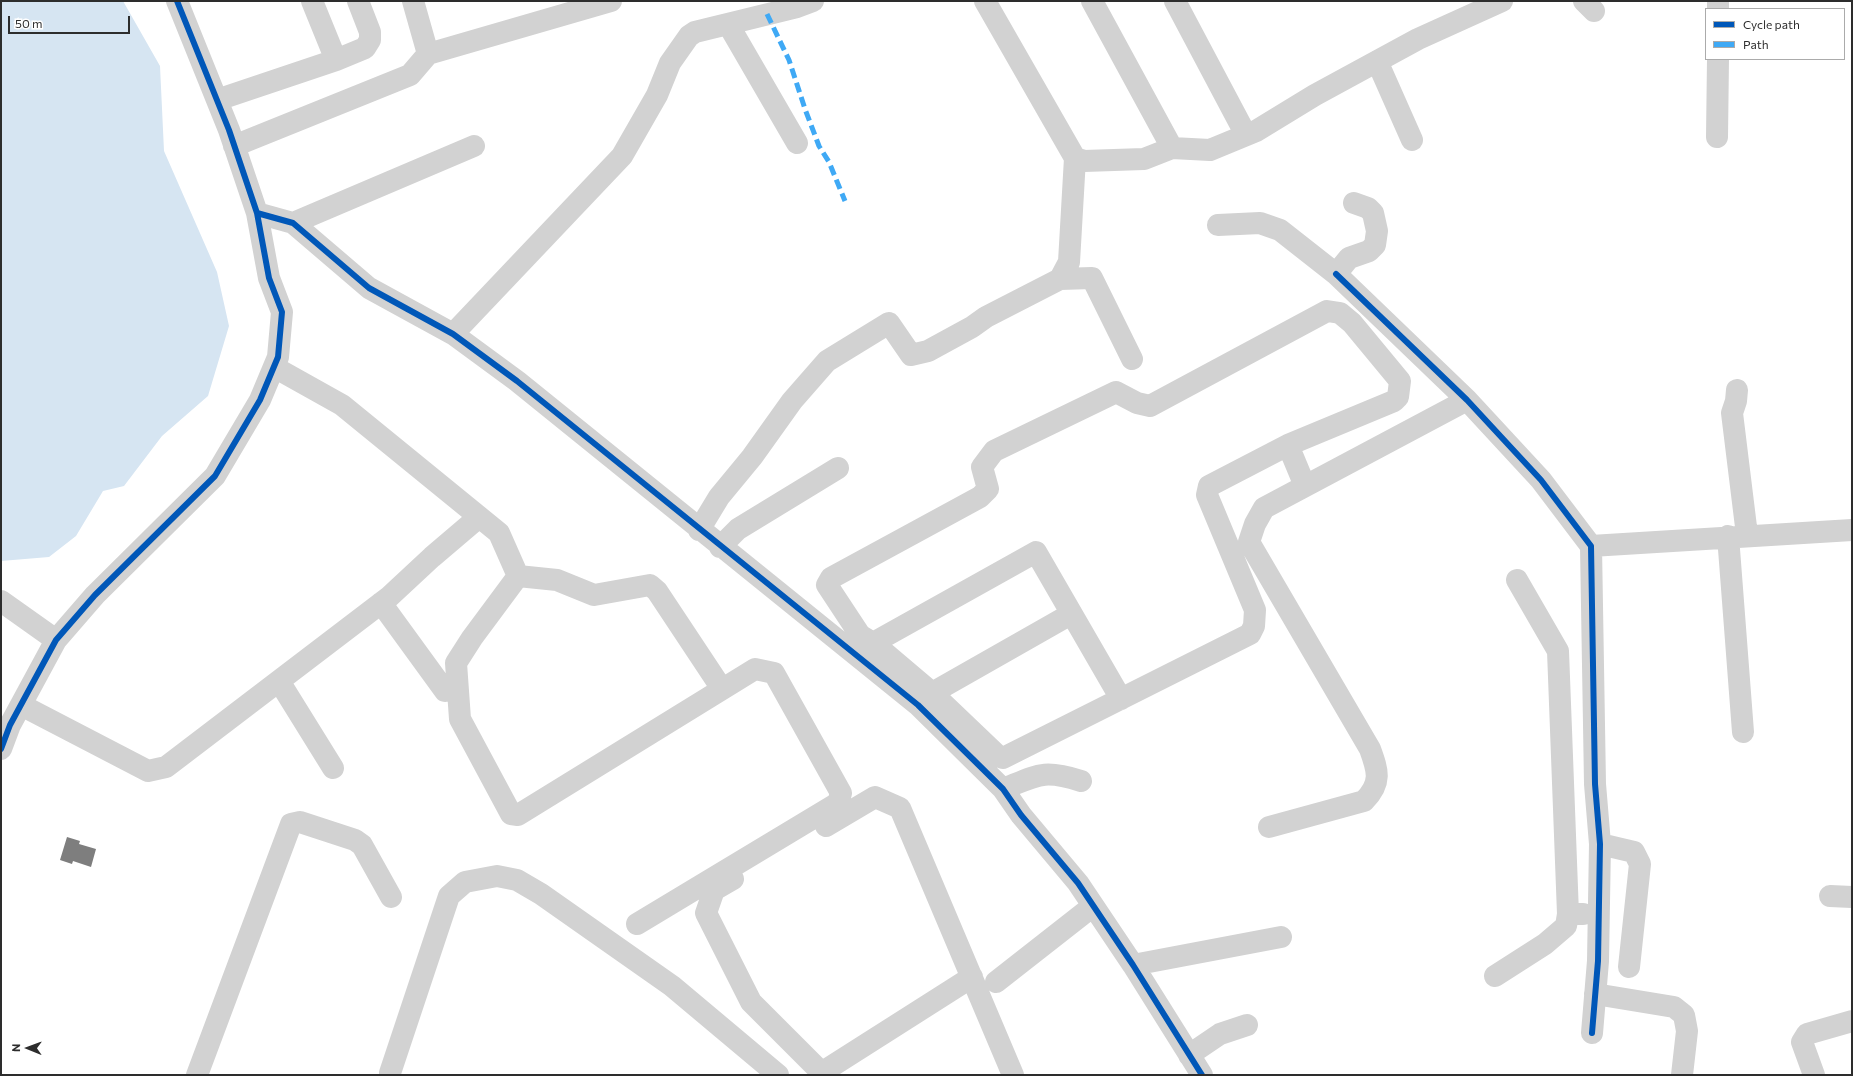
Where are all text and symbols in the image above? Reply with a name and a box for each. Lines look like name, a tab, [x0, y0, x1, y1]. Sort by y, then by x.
scale bar	[10, 8, 132, 34]
legend	[1705, 8, 1845, 60]
text: 50 m	[15, 16, 43, 30]
text: Cycle path	[1743, 17, 1800, 31]
text: Path	[1743, 37, 1769, 51]
north arrow	[8, 1028, 48, 1068]
text: N	[9, 1044, 22, 1052]

